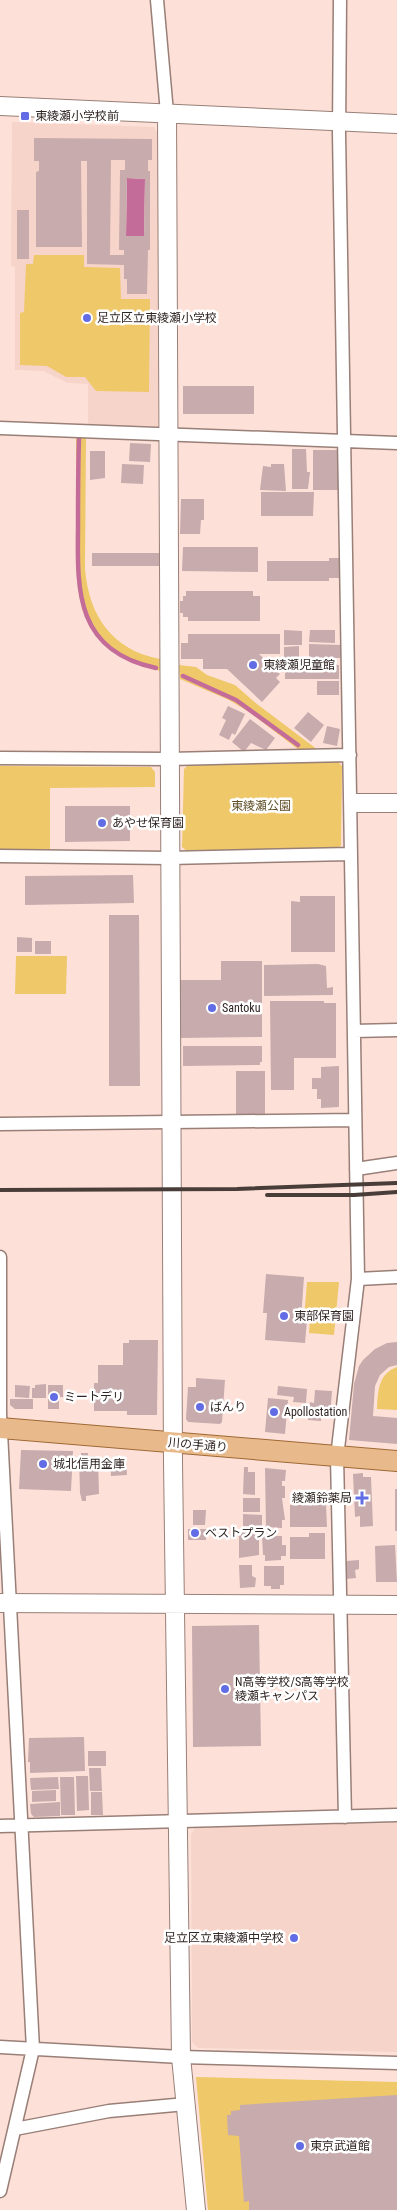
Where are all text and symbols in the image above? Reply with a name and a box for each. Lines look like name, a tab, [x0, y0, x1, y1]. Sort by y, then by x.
place label: 東綾瀬小学校前	[35, 109, 119, 123]
marker: 東綾瀬小学校前	[19, 110, 31, 122]
place label: 足立区立東綾瀬小学校	[97, 311, 217, 325]
marker: 足立区立東綾瀬小学校	[81, 312, 93, 324]
place label: 東綾瀬児童館	[263, 658, 335, 672]
marker: 東綾瀬児童館	[247, 659, 259, 671]
park label: 東綾瀬公園	[231, 799, 291, 813]
place label: あやせ保育園	[112, 816, 184, 830]
marker: あやせ保育園	[96, 817, 108, 829]
place label: Santoku	[222, 1001, 261, 1015]
marker: Santoku	[206, 1002, 218, 1014]
place label: 東部保育園	[294, 1309, 354, 1323]
marker: 東部保育園	[278, 1310, 290, 1322]
place label: ミートデリ	[64, 1390, 124, 1404]
marker: ミートデリ	[48, 1391, 60, 1403]
place label: ばんり	[210, 1400, 246, 1414]
marker: ばんり	[194, 1401, 206, 1413]
place label: Apollostation	[284, 1405, 347, 1419]
marker: Apollostation	[268, 1406, 280, 1418]
street label: 川の手通り	[167, 1435, 229, 1455]
place label: 城北信用金庫	[53, 1457, 125, 1471]
marker: 城北信用金庫	[37, 1458, 49, 1470]
place label: 綾瀬鈴薬局	[292, 1491, 352, 1505]
marker: 綾瀬鈴薬局	[356, 1492, 368, 1504]
place label: ベストプラン	[205, 1526, 277, 1540]
marker: ベストプラン	[189, 1527, 201, 1539]
place label: N高等学校/S高等学校 綾瀬キャンパス	[235, 1675, 349, 1703]
marker: N高等学校/S高等学校 綾瀬キャンパス	[219, 1683, 231, 1695]
place label: 足立区立東綾瀬中学校	[164, 1931, 284, 1945]
marker: 足立区立東綾瀬中学校	[288, 1932, 300, 1944]
place label: 東京武道館	[310, 2139, 370, 2153]
marker: 東京武道館	[294, 2140, 306, 2152]

